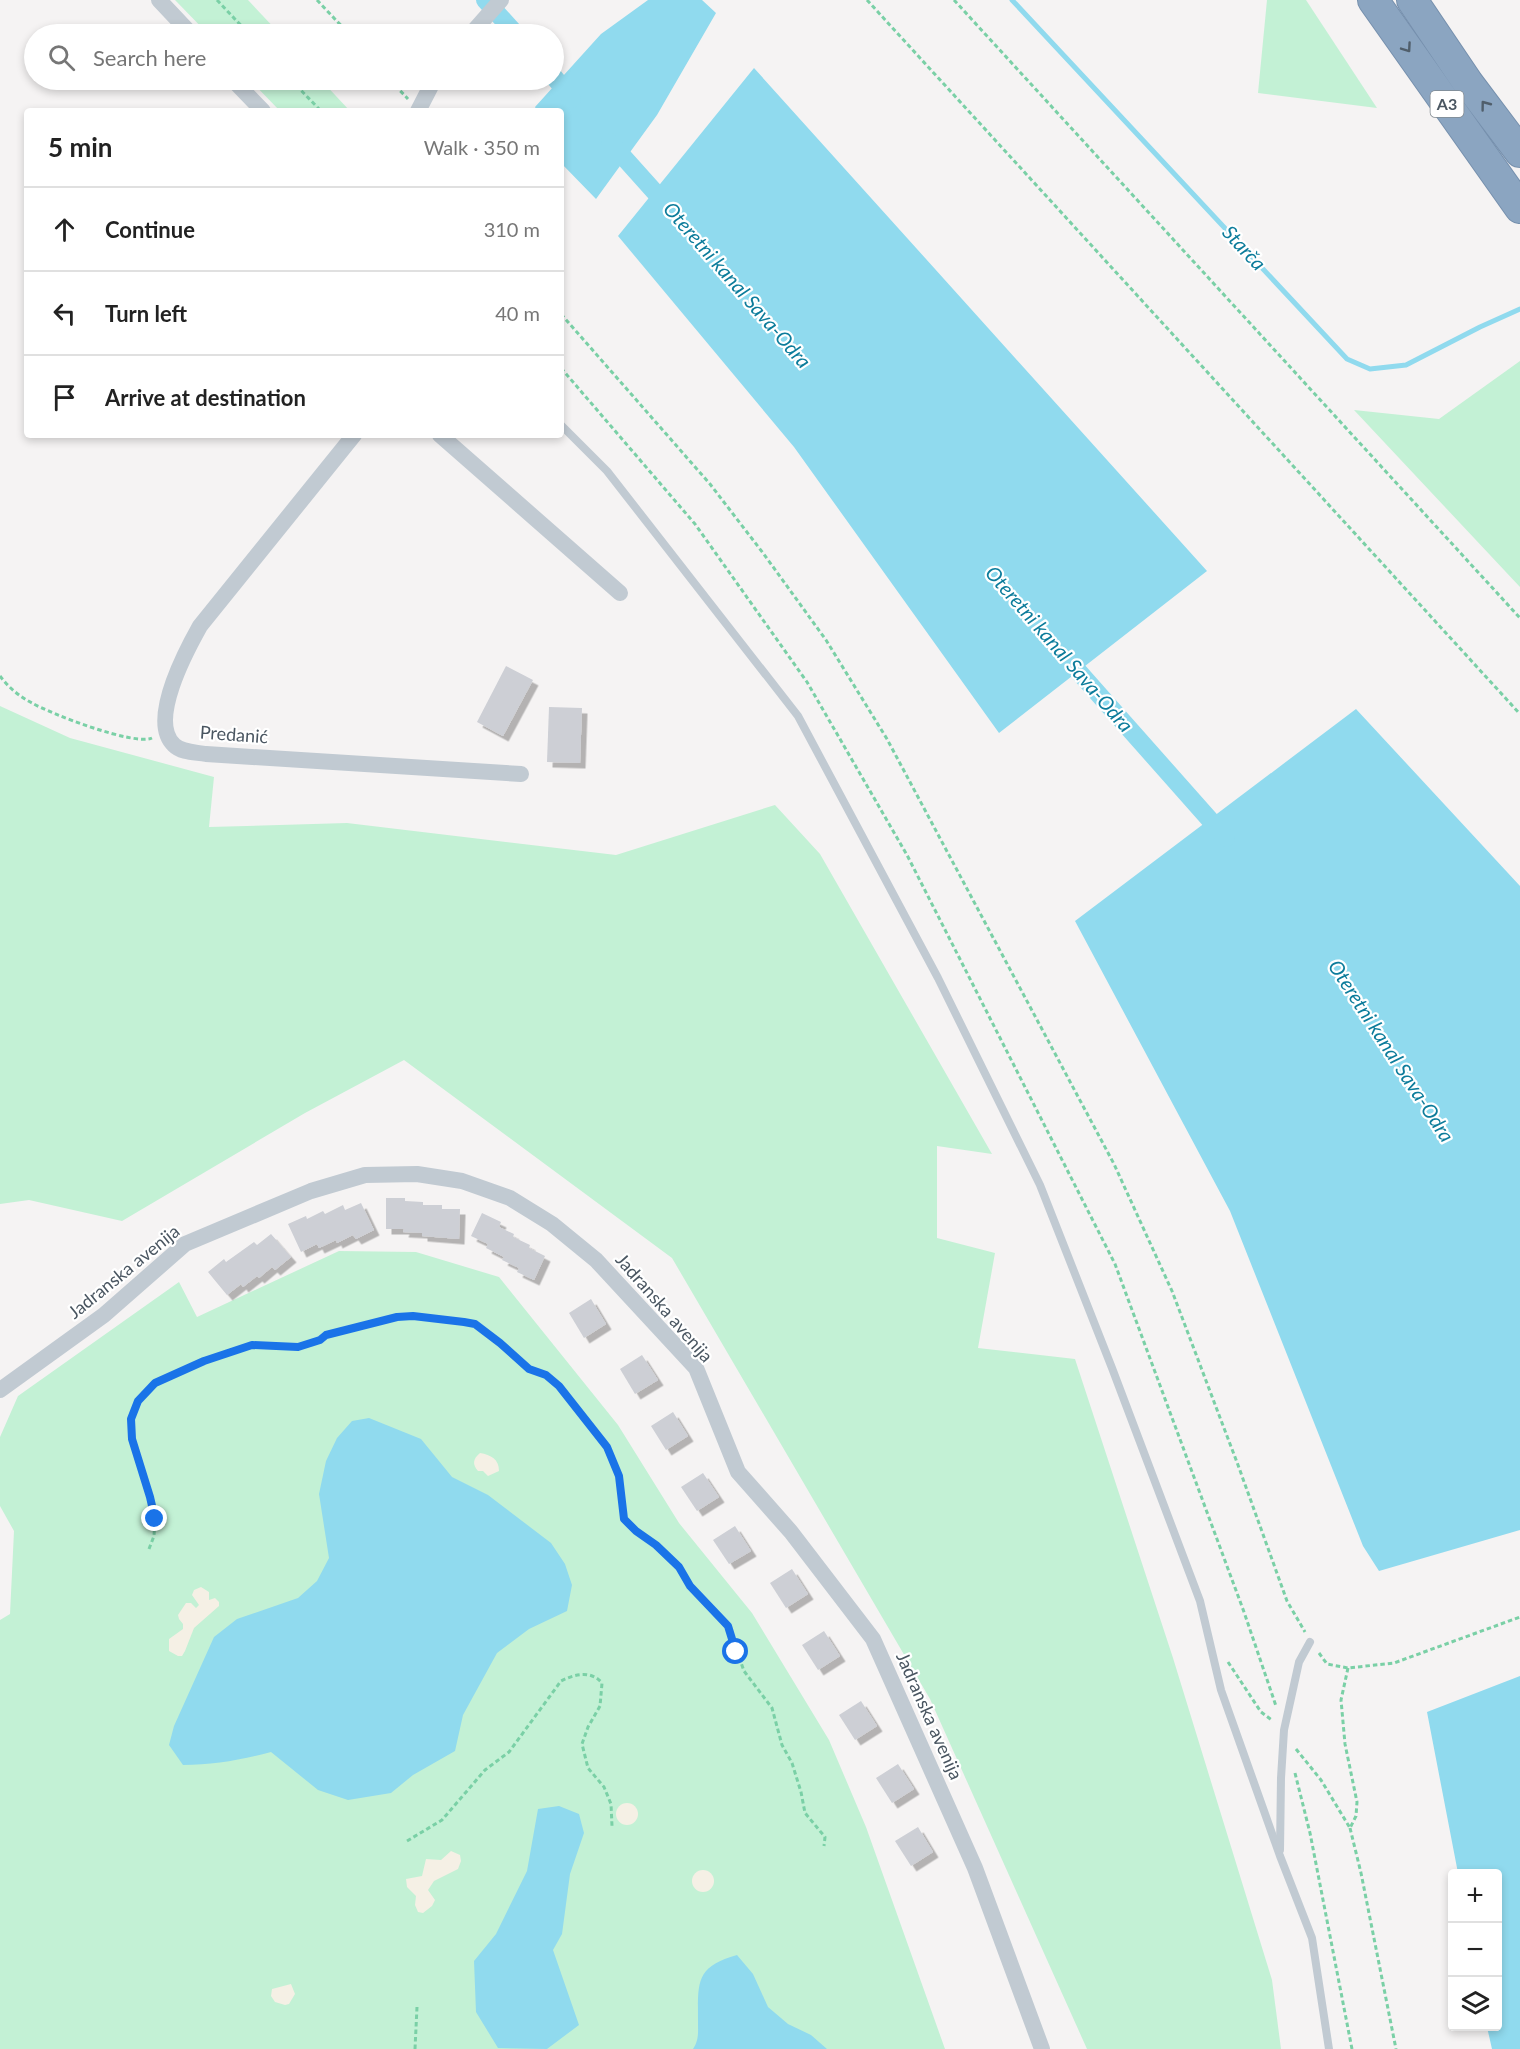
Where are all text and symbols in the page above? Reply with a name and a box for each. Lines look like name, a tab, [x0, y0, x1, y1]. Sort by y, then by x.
search box	[24, 24, 564, 90]
icon: search	[45, 41, 78, 74]
one-way arrow	[1400, 41, 1411, 52]
text: Search here	[93, 44, 206, 71]
road number: A3	[1430, 91, 1464, 117]
one-way arrow	[1481, 101, 1492, 112]
text: 5 min	[48, 131, 112, 163]
text: Walk · 350 m	[424, 135, 540, 159]
water label: Oteretni kanal Sava-Odra	[659, 196, 816, 372]
icon: ahead	[48, 213, 81, 246]
text: Continue	[105, 216, 195, 243]
text: 310 m	[484, 217, 540, 241]
water label: Starča	[1218, 220, 1271, 275]
icon: left	[48, 297, 81, 330]
text: Turn left	[105, 300, 187, 327]
text: 40 m	[495, 301, 540, 325]
icon: arrive	[48, 381, 81, 414]
text: Arrive at destination	[105, 384, 306, 411]
water label: Oteretni kanal Sava-Odra	[981, 560, 1138, 736]
street label: Predanić	[199, 721, 269, 747]
water label: Oteretni kanal Sava-Odra	[1324, 955, 1460, 1146]
street label: Jadranska avenija	[63, 1220, 184, 1323]
street label: Jadranska avenija	[611, 1248, 718, 1366]
route end	[141, 1505, 167, 1531]
route start	[722, 1638, 748, 1664]
street label: Jadranska avenija	[892, 1648, 968, 1783]
map controls	[1448, 1869, 1502, 2031]
button: +	[1448, 1869, 1502, 1923]
button: −	[1448, 1923, 1502, 1977]
button: layers	[1448, 1977, 1502, 2031]

